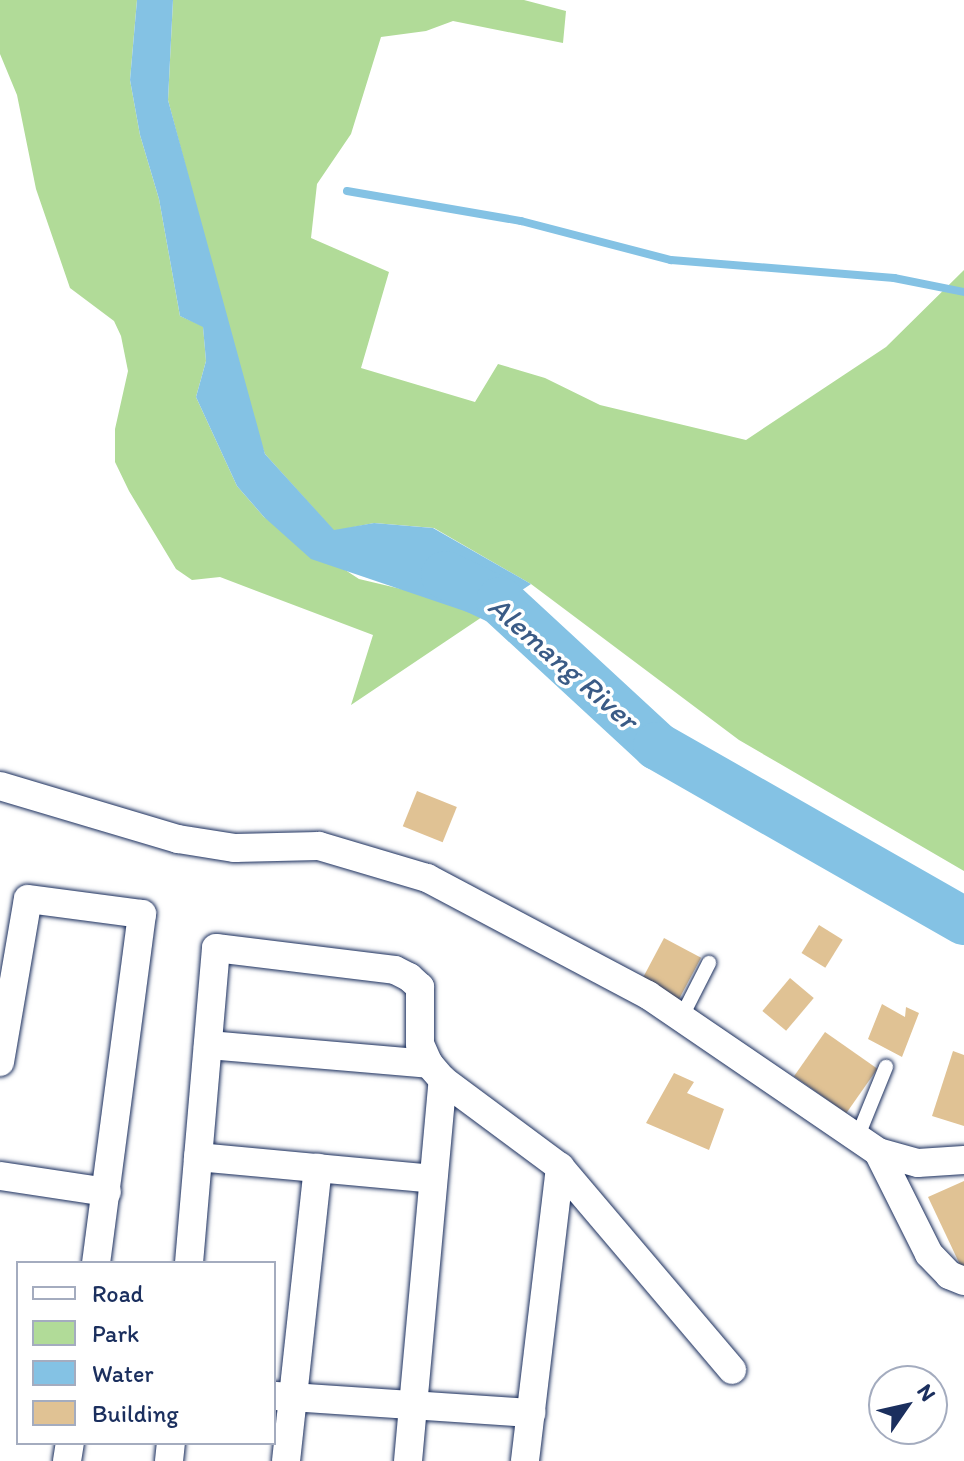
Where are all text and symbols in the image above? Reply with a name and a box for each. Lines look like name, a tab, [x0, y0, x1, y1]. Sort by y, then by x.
water label: Alemang River	[481, 589, 645, 737]
legend	[16, 1261, 276, 1445]
text: Road	[92, 1279, 144, 1308]
text: Park	[92, 1319, 139, 1348]
text: Water	[92, 1359, 154, 1388]
north arrow	[868, 1365, 948, 1445]
text: N	[911, 1379, 942, 1406]
text: Building	[92, 1399, 179, 1428]

